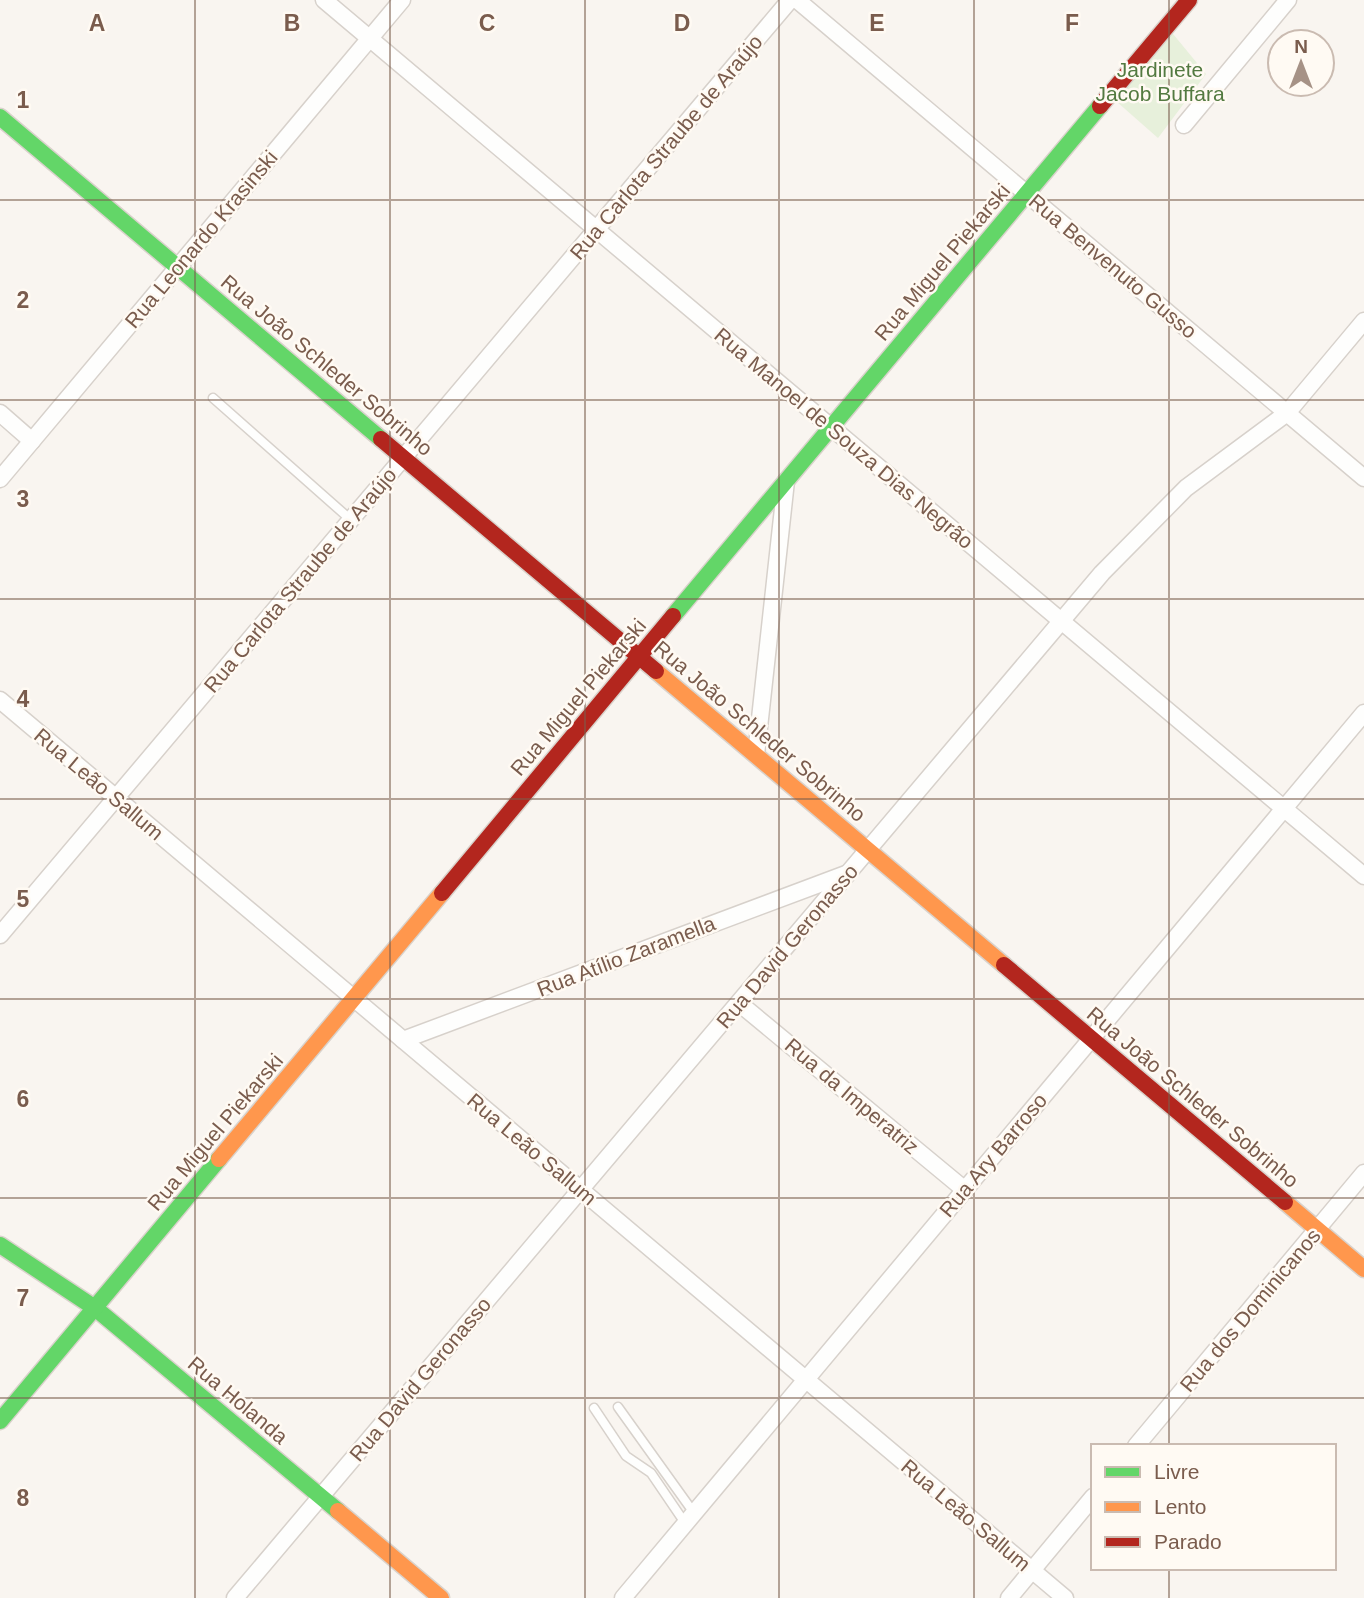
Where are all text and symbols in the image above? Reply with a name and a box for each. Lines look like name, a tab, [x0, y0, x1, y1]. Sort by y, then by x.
text: A	[89, 10, 105, 36]
text: B	[284, 10, 300, 36]
text: C	[479, 10, 495, 36]
text: D	[674, 10, 690, 36]
text: E	[869, 10, 885, 36]
text: F	[1065, 10, 1079, 36]
north arrow	[1266, 28, 1336, 98]
street label: Rua Carlota Straube de Araújo	[565, 30, 767, 264]
text: N	[1294, 36, 1308, 57]
park label: Jardinete Jacob Buffara	[1095, 58, 1225, 105]
text: 1	[17, 87, 30, 113]
street label: Rua Leonardo Krasinski	[120, 146, 282, 332]
street label: Rua Miguel Piekarski	[870, 179, 1014, 345]
street label: Rua Benvenuto Gusso	[1025, 189, 1201, 343]
street label: Rua João Schleder Sobrinho	[217, 270, 437, 460]
text: 2	[17, 287, 29, 313]
street label: Rua Manoel de Souza Dias Negrão	[710, 323, 978, 553]
street label: Rua Carlota Straube de Araújo	[199, 463, 401, 697]
text: 3	[17, 486, 29, 512]
street label: Rua Miguel Piekarski	[506, 614, 650, 780]
street label: Rua João Schleder Sobrinho	[650, 636, 870, 826]
text: 4	[17, 686, 30, 712]
street label: Rua Leão Sallum	[30, 723, 168, 845]
street label: Rua David Geronasso	[712, 859, 862, 1033]
text: 5	[17, 886, 30, 912]
street label: Rua Atílio Zaramella	[534, 911, 719, 1001]
street label: Rua João Schleder Sobrinho	[1083, 1002, 1303, 1192]
street label: Rua da Imperatriz	[781, 1034, 923, 1158]
street label: Rua Miguel Piekarski	[143, 1049, 287, 1215]
text: 6	[17, 1086, 29, 1112]
street label: Rua Leão Sallum	[463, 1088, 601, 1210]
street label: Rua Ary Barroso	[935, 1089, 1051, 1221]
street label: Rua dos Dominicanos	[1175, 1224, 1325, 1396]
text: 7	[17, 1285, 29, 1311]
street label: Rua David Geronasso	[345, 1292, 495, 1466]
street label: Rua Holanda	[184, 1352, 293, 1448]
legend	[1091, 1444, 1336, 1570]
street label: Rua Leão Sallum	[897, 1454, 1035, 1576]
text: Livre	[1154, 1460, 1200, 1483]
text: 8	[17, 1485, 30, 1511]
text: Lento	[1154, 1495, 1207, 1518]
text: Parado	[1154, 1530, 1222, 1553]

